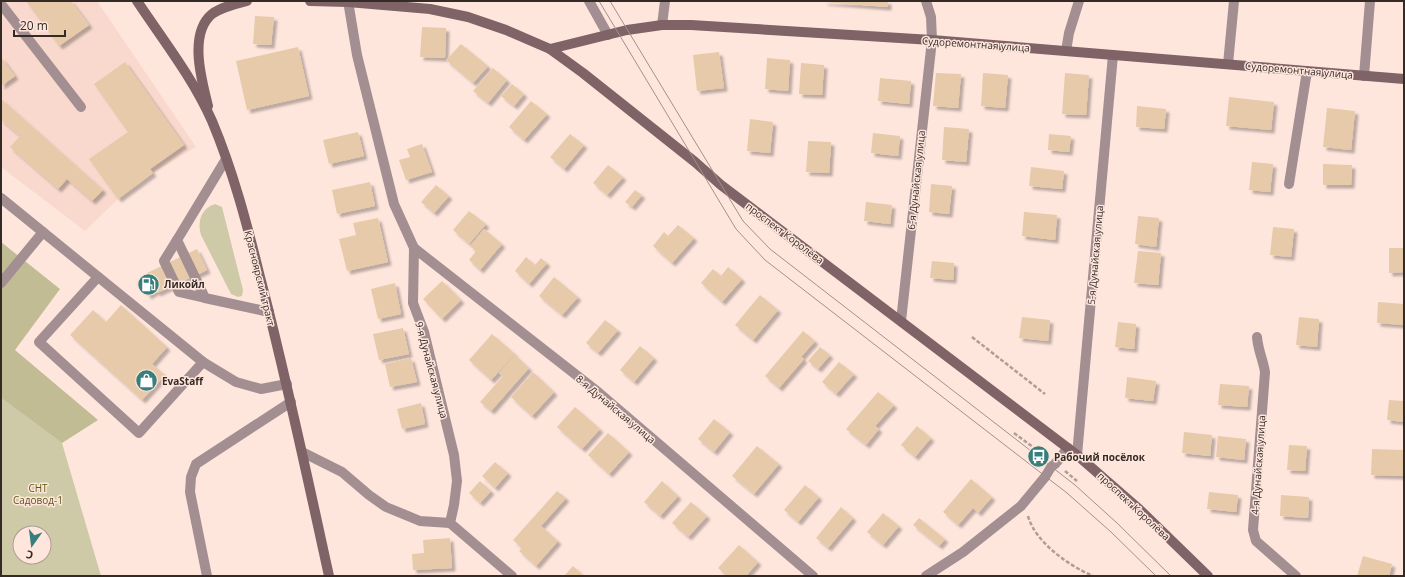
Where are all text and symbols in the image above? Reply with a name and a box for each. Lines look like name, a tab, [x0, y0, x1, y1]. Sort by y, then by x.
scale bar	[14, 12, 65, 38]
text: 20 m	[20, 17, 48, 34]
street label: Судоремонтная улица	[922, 33, 1030, 55]
street label: Судоремонтная улица	[1245, 58, 1353, 82]
street label: 6-я Дунайская улица	[904, 130, 928, 230]
street label: проспект Королёва	[743, 199, 827, 267]
street label: 5-я Дунайская улица	[1084, 205, 1106, 305]
street label: Красноярский тракт	[241, 229, 279, 328]
fuel station icon: Ликойл	[136, 271, 162, 297]
place label: Ликойл	[164, 277, 205, 291]
street label: 9-я Дунайская улица	[412, 320, 452, 420]
shop icon: EvaStaff	[134, 368, 160, 394]
street label: 8-я Дунайская улица	[573, 372, 659, 446]
place label: EvaStaff	[162, 374, 204, 388]
street label: 4-я Дунайская улица	[1248, 415, 1268, 515]
bus stop icon: Рабочий посёлок	[1025, 444, 1051, 470]
place label: Рабочий посёлок	[1054, 450, 1146, 464]
street label: проспект Королёва	[1095, 469, 1173, 543]
park label: СНТ Садовод-1	[13, 481, 63, 507]
north arrow	[12, 525, 52, 565]
text: С	[24, 547, 35, 563]

